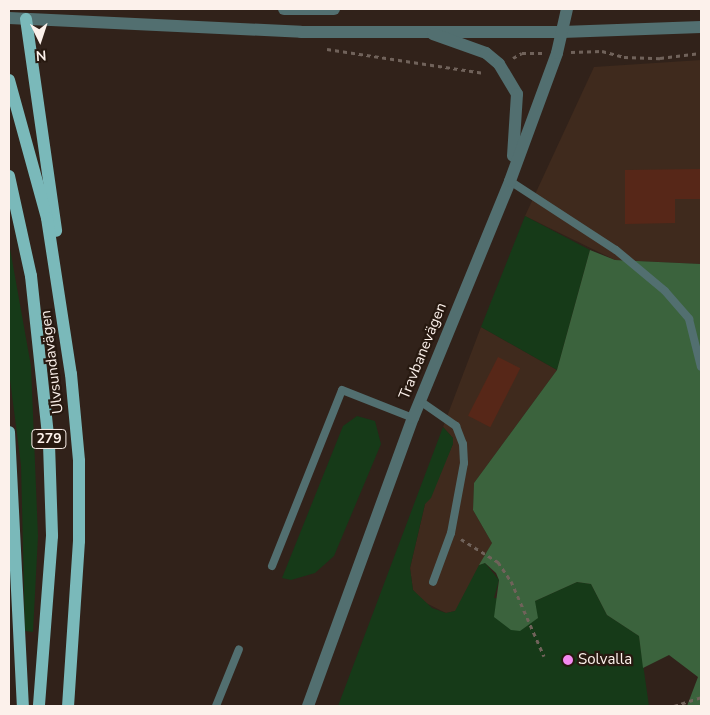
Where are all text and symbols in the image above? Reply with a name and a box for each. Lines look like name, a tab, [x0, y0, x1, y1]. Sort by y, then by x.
north arrow	[15, 15, 65, 65]
text: N	[35, 46, 47, 65]
street label: Travbanevägen	[395, 300, 451, 402]
street label: Ulvsundavägen	[37, 309, 67, 415]
road number: 279	[30, 428, 68, 450]
place label: Solvalla	[578, 651, 632, 669]
marker: Solvalla	[562, 654, 574, 666]

